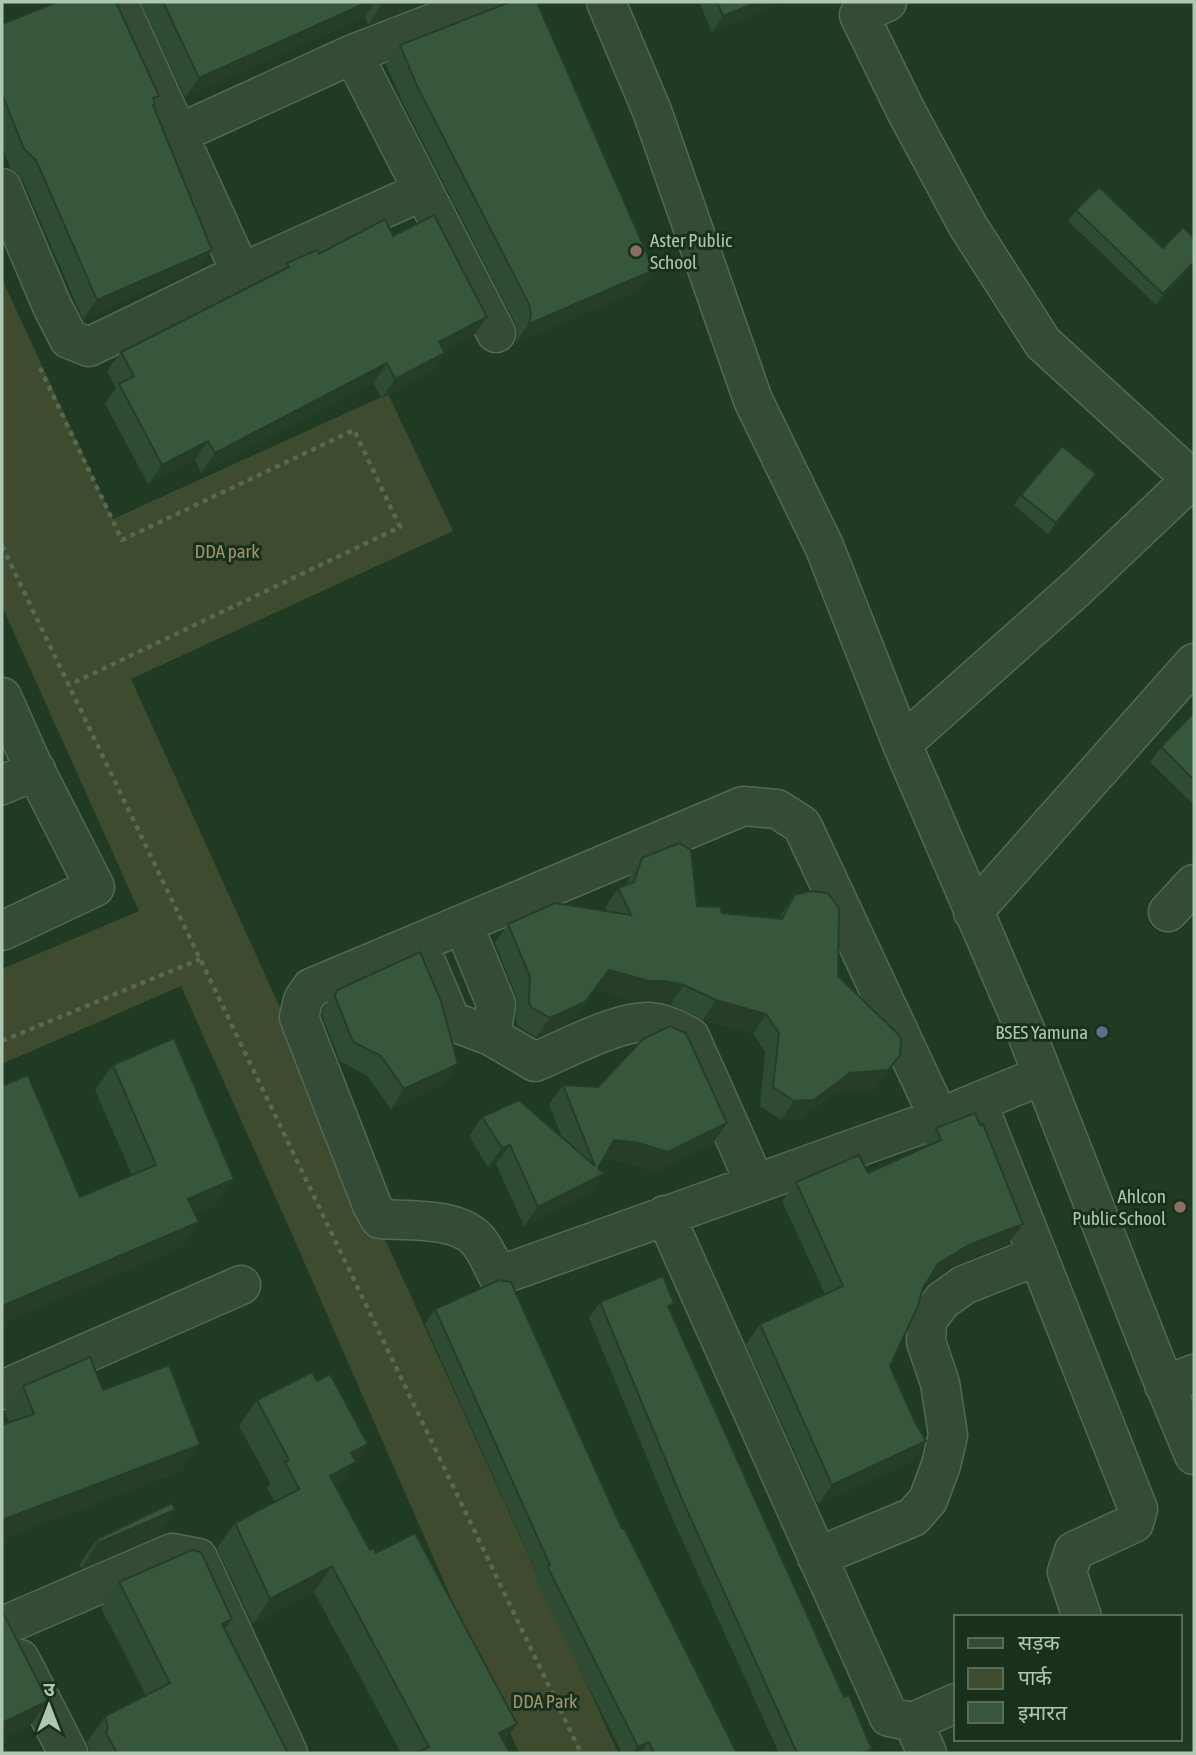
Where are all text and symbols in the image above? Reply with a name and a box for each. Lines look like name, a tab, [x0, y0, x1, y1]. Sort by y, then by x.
place label: Aster Public School	[650, 229, 733, 273]
marker: Aster Public School	[628, 243, 644, 259]
park label: DDA park	[195, 540, 260, 562]
place label: BSES Yamuna	[995, 1021, 1088, 1043]
marker: BSES Yamuna	[1094, 1024, 1110, 1040]
place label: Ahlcon Public School	[1072, 1185, 1166, 1229]
marker: Ahlcon Public School	[1172, 1199, 1188, 1215]
legend	[954, 1615, 1182, 1741]
text: सड़क	[1018, 1630, 1060, 1654]
text: पार्क	[1018, 1665, 1052, 1689]
north arrow	[14, 1671, 84, 1741]
text: उ	[43, 1678, 55, 1700]
park label: DDA Park	[513, 1690, 578, 1712]
text: इमारत	[1018, 1700, 1068, 1724]

